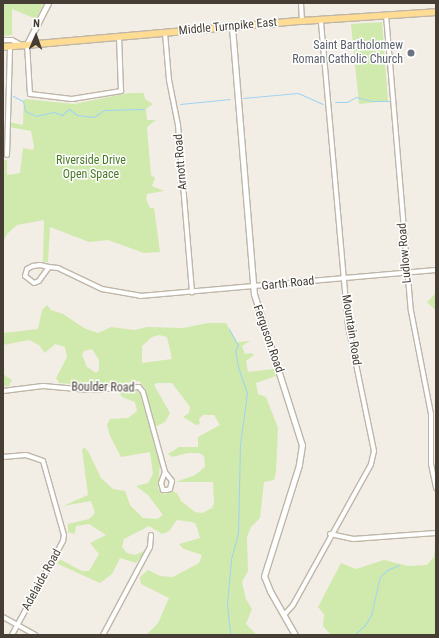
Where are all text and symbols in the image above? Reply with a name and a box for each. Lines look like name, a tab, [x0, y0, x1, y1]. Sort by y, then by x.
north arrow	[16, 16, 56, 56]
street label: Middle Turnpike East	[178, 16, 278, 38]
text: N	[33, 17, 40, 30]
place label: Saint Bartholomew Roman Catholic Church	[292, 39, 403, 67]
marker: Saint Bartholomew Roman Catholic Church	[406, 48, 416, 58]
street label: Arnott Road	[171, 133, 191, 191]
park label: Riverside Drive Open Space	[56, 154, 126, 182]
street label: Ludlow Road	[395, 222, 415, 284]
street label: Garth Road	[261, 274, 315, 294]
street label: Mountain Road	[338, 294, 364, 366]
street label: Ferguson Road	[250, 303, 286, 375]
street label: Boulder Road	[71, 380, 135, 396]
street label: Adelaide Road	[19, 547, 65, 613]

